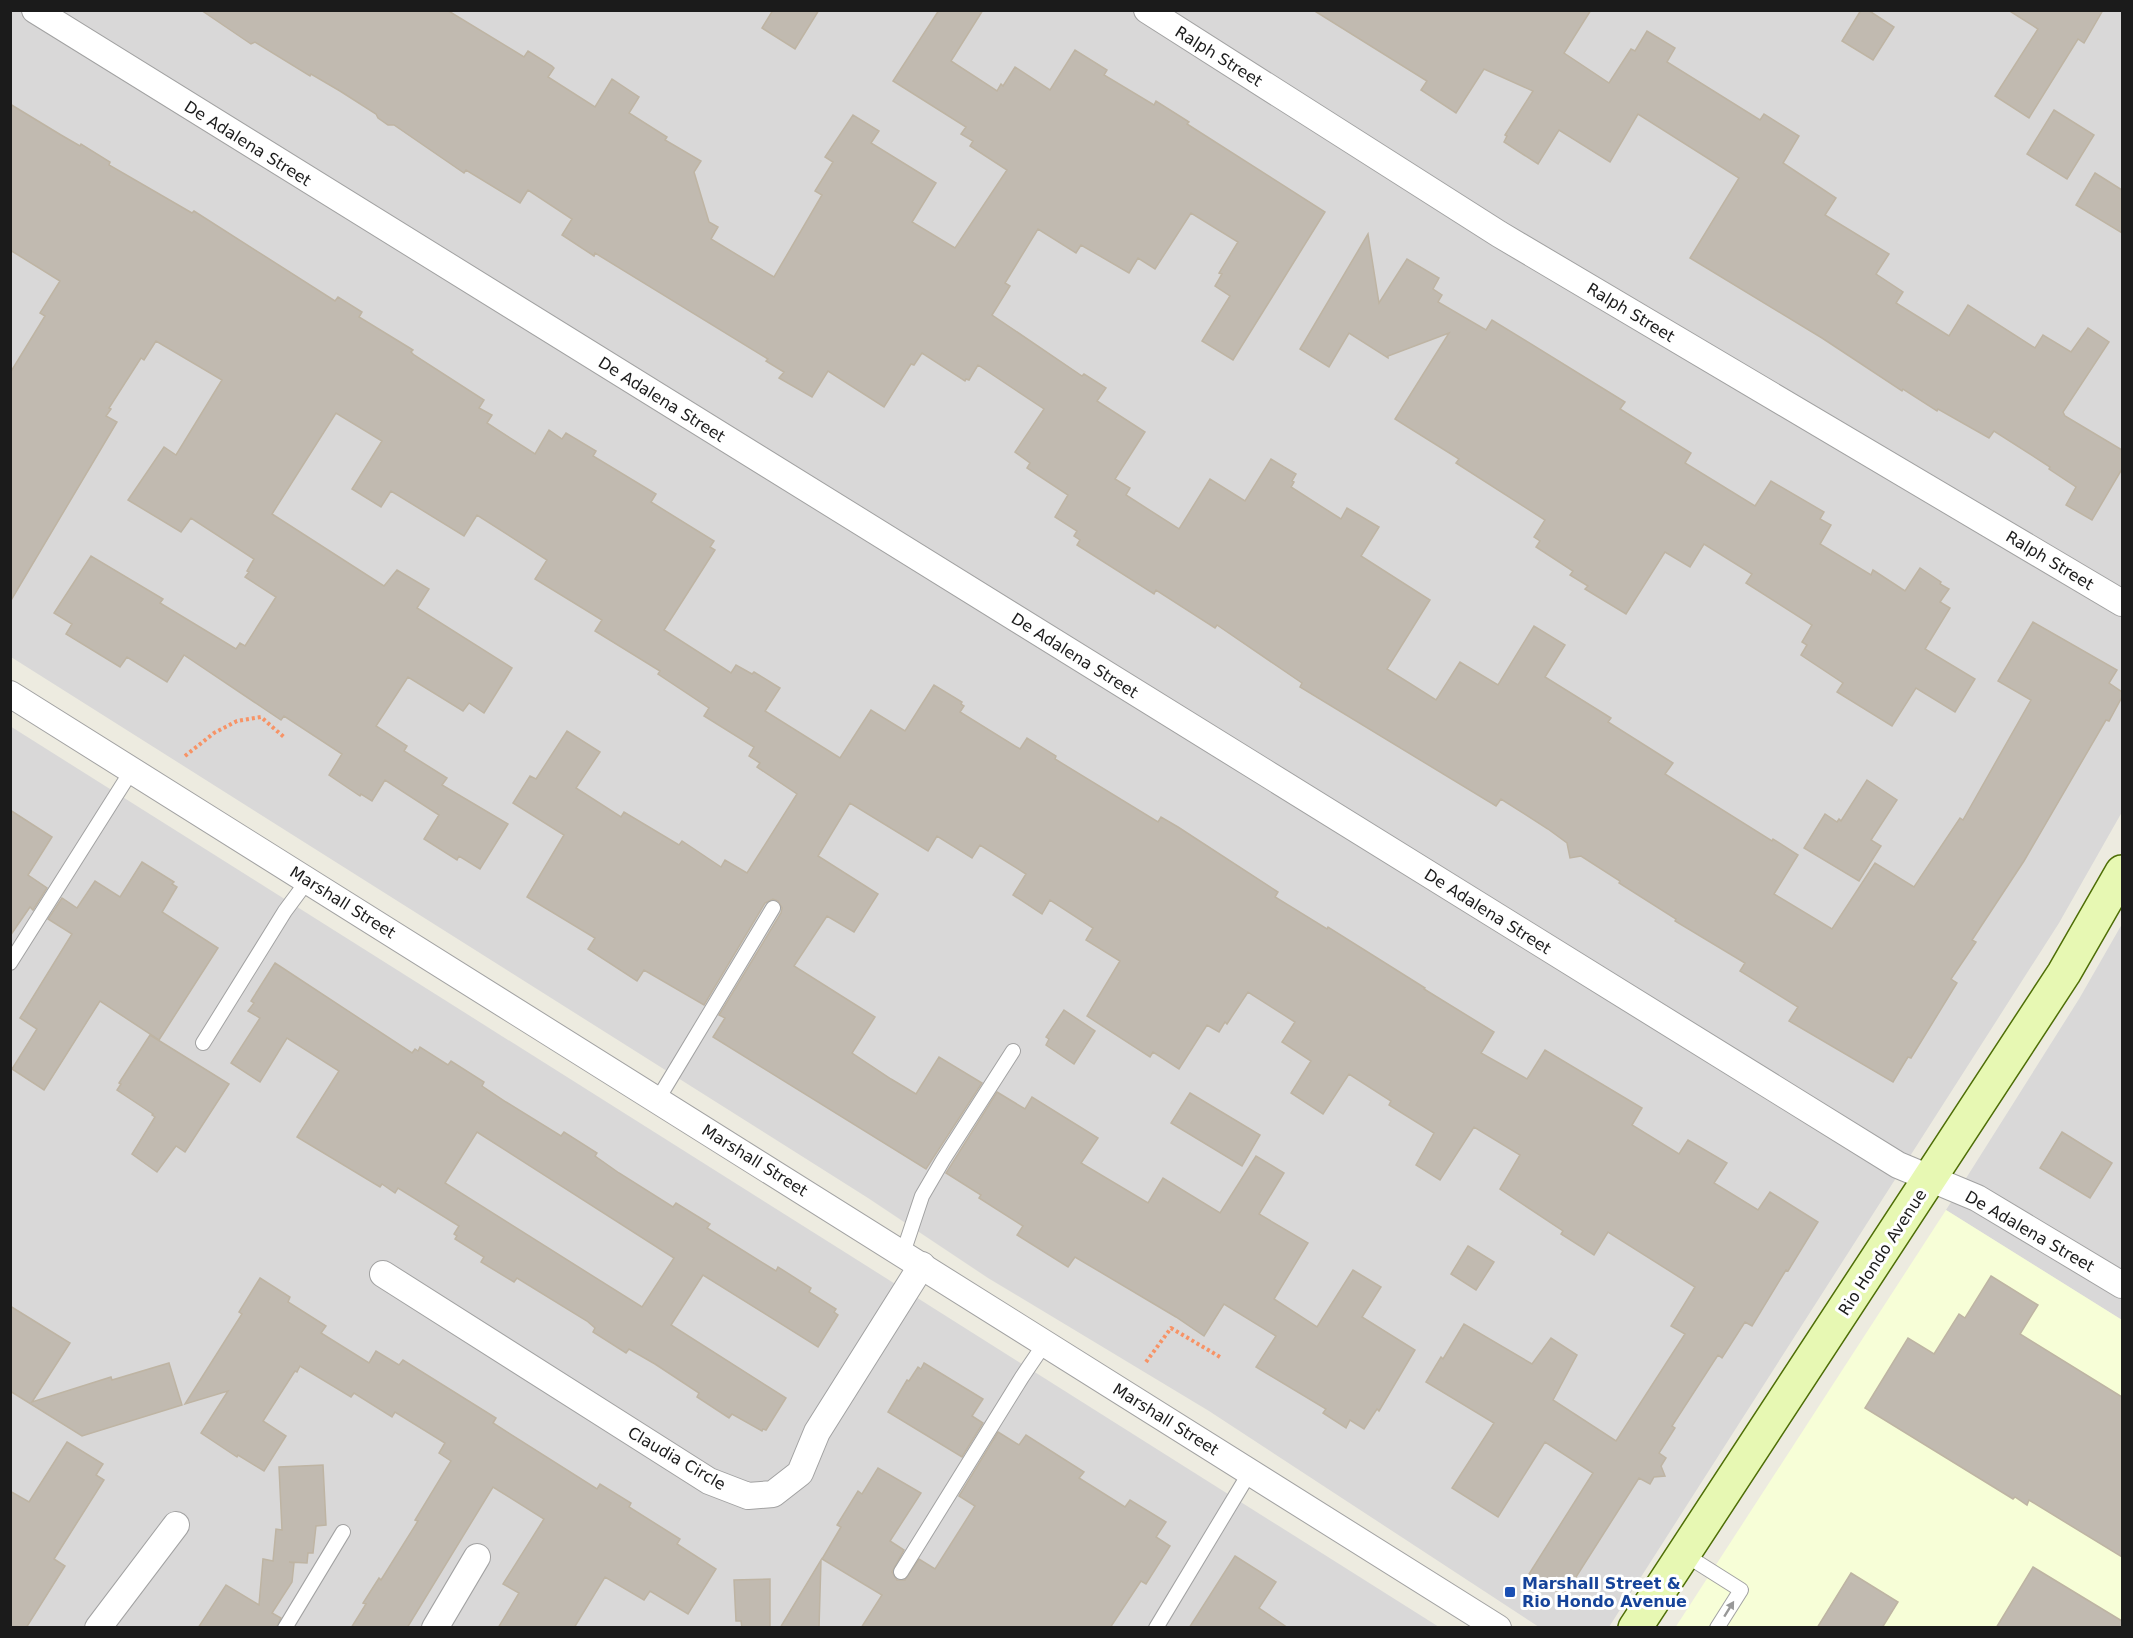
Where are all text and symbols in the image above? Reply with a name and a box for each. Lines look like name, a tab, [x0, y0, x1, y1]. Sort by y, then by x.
street label: Ralph Street	[1172, 22, 1266, 91]
street label: De Adalena Street	[181, 97, 315, 190]
street label: Ralph Street	[1583, 279, 1678, 346]
street label: De Adalena Street	[595, 353, 729, 446]
street label: Ralph Street	[2002, 527, 2097, 594]
street label: De Adalena Street	[1008, 609, 1142, 702]
street label: Marshall Street	[286, 862, 399, 943]
street label: De Adalena Street	[1421, 865, 1555, 958]
street label: Marshall Street	[698, 1120, 811, 1201]
street label: Rio Hondo Avenue	[1834, 1186, 1930, 1319]
street label: De Adalena Street	[1962, 1187, 2098, 1276]
street label: Marshall Street	[1109, 1379, 1222, 1460]
street label: Claudia Circle	[624, 1423, 729, 1494]
place label: Marshall Street & Rio Hondo Avenue	[1522, 1574, 1687, 1611]
marker: Marshall Street & Rio Hondo Avenue	[1503, 1585, 1517, 1599]
one-way arrow	[1723, 1600, 1734, 1617]

